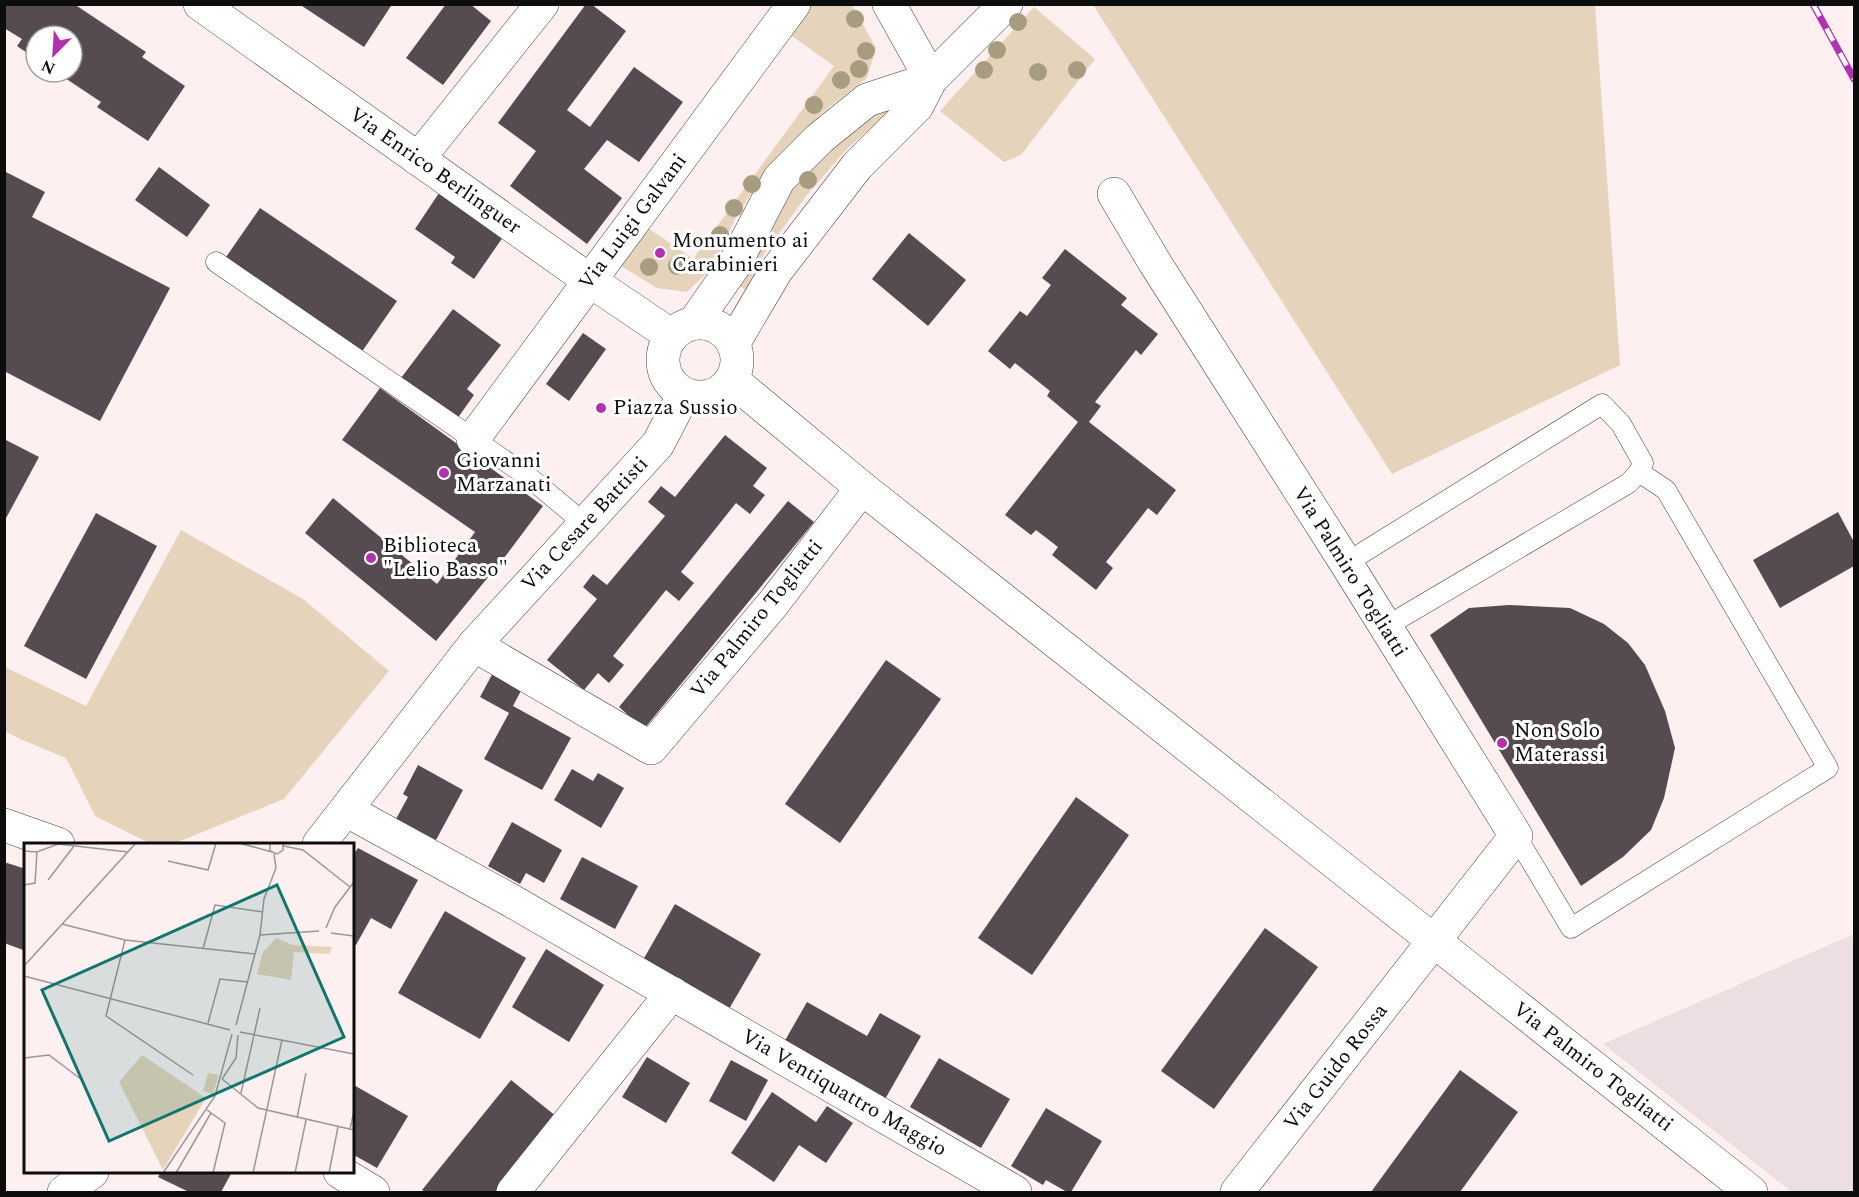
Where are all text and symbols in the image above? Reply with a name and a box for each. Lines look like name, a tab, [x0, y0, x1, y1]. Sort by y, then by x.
north arrow	[24, 24, 84, 84]
text: N	[37, 53, 59, 80]
street label: Via Enrico Berlinguer	[342, 99, 528, 243]
street label: Via Luigi Galvani	[571, 147, 695, 297]
place label: Monumento ai Carabinieri	[672, 225, 809, 281]
marker: Monumento ai Carabinieri	[653, 246, 667, 260]
place label: Piazza Sussio	[613, 392, 738, 424]
marker: Piazza Sussio	[594, 401, 608, 415]
place label: Giovanni Marzanati	[456, 445, 552, 501]
street label: Via Cesare Battisti	[514, 449, 656, 599]
marker: Giovanni Marzanati	[437, 466, 451, 480]
street label: Via Palmiro Togliatti	[1284, 480, 1416, 664]
place label: Biblioteca "Lelio Basso"	[383, 530, 508, 586]
street label: Via Palmiro Togliatti	[683, 533, 831, 705]
marker: Biblioteca "Lelio Basso"	[364, 551, 378, 565]
place label: Non Solo Materassi	[1514, 715, 1605, 771]
marker: Non Solo Materassi	[1495, 736, 1509, 750]
inset map	[24, 843, 354, 1173]
street label: Via Palmiro Togliatti	[1506, 994, 1680, 1140]
street label: Via Guido Rossa	[1276, 996, 1396, 1137]
street label: Via Ventiquattro Maggio	[735, 1021, 953, 1165]

